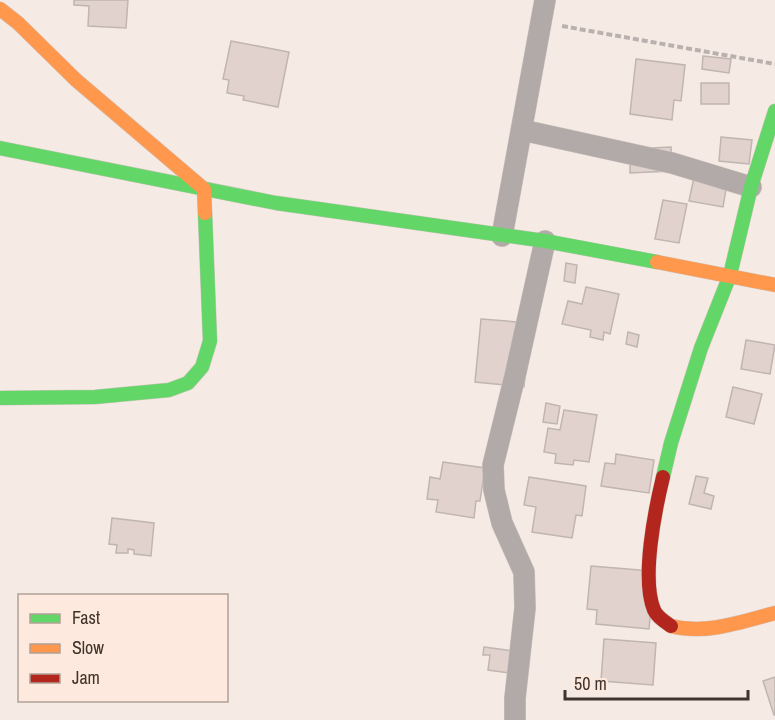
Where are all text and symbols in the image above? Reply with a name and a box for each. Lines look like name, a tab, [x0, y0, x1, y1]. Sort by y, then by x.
legend	[18, 594, 228, 702]
text: Fast	[72, 605, 100, 630]
text: Slow	[72, 635, 104, 660]
scale bar	[565, 663, 748, 701]
text: Jam	[72, 665, 100, 690]
text: 50 m	[574, 671, 607, 696]

